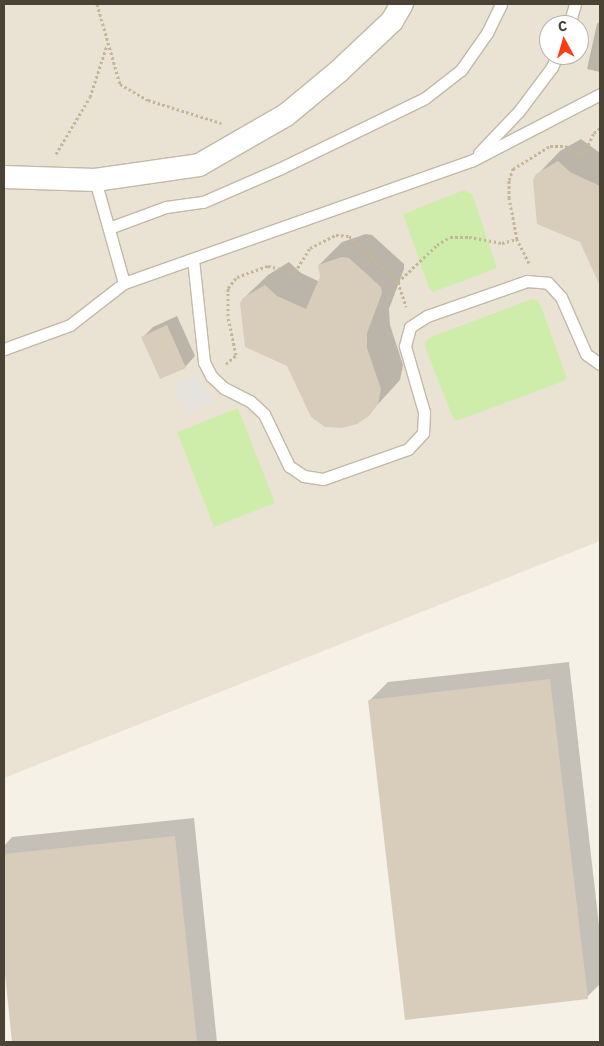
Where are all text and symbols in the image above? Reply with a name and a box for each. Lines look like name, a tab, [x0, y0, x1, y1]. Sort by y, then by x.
north arrow	[539, 15, 589, 65]
text: С	[557, 17, 568, 36]

